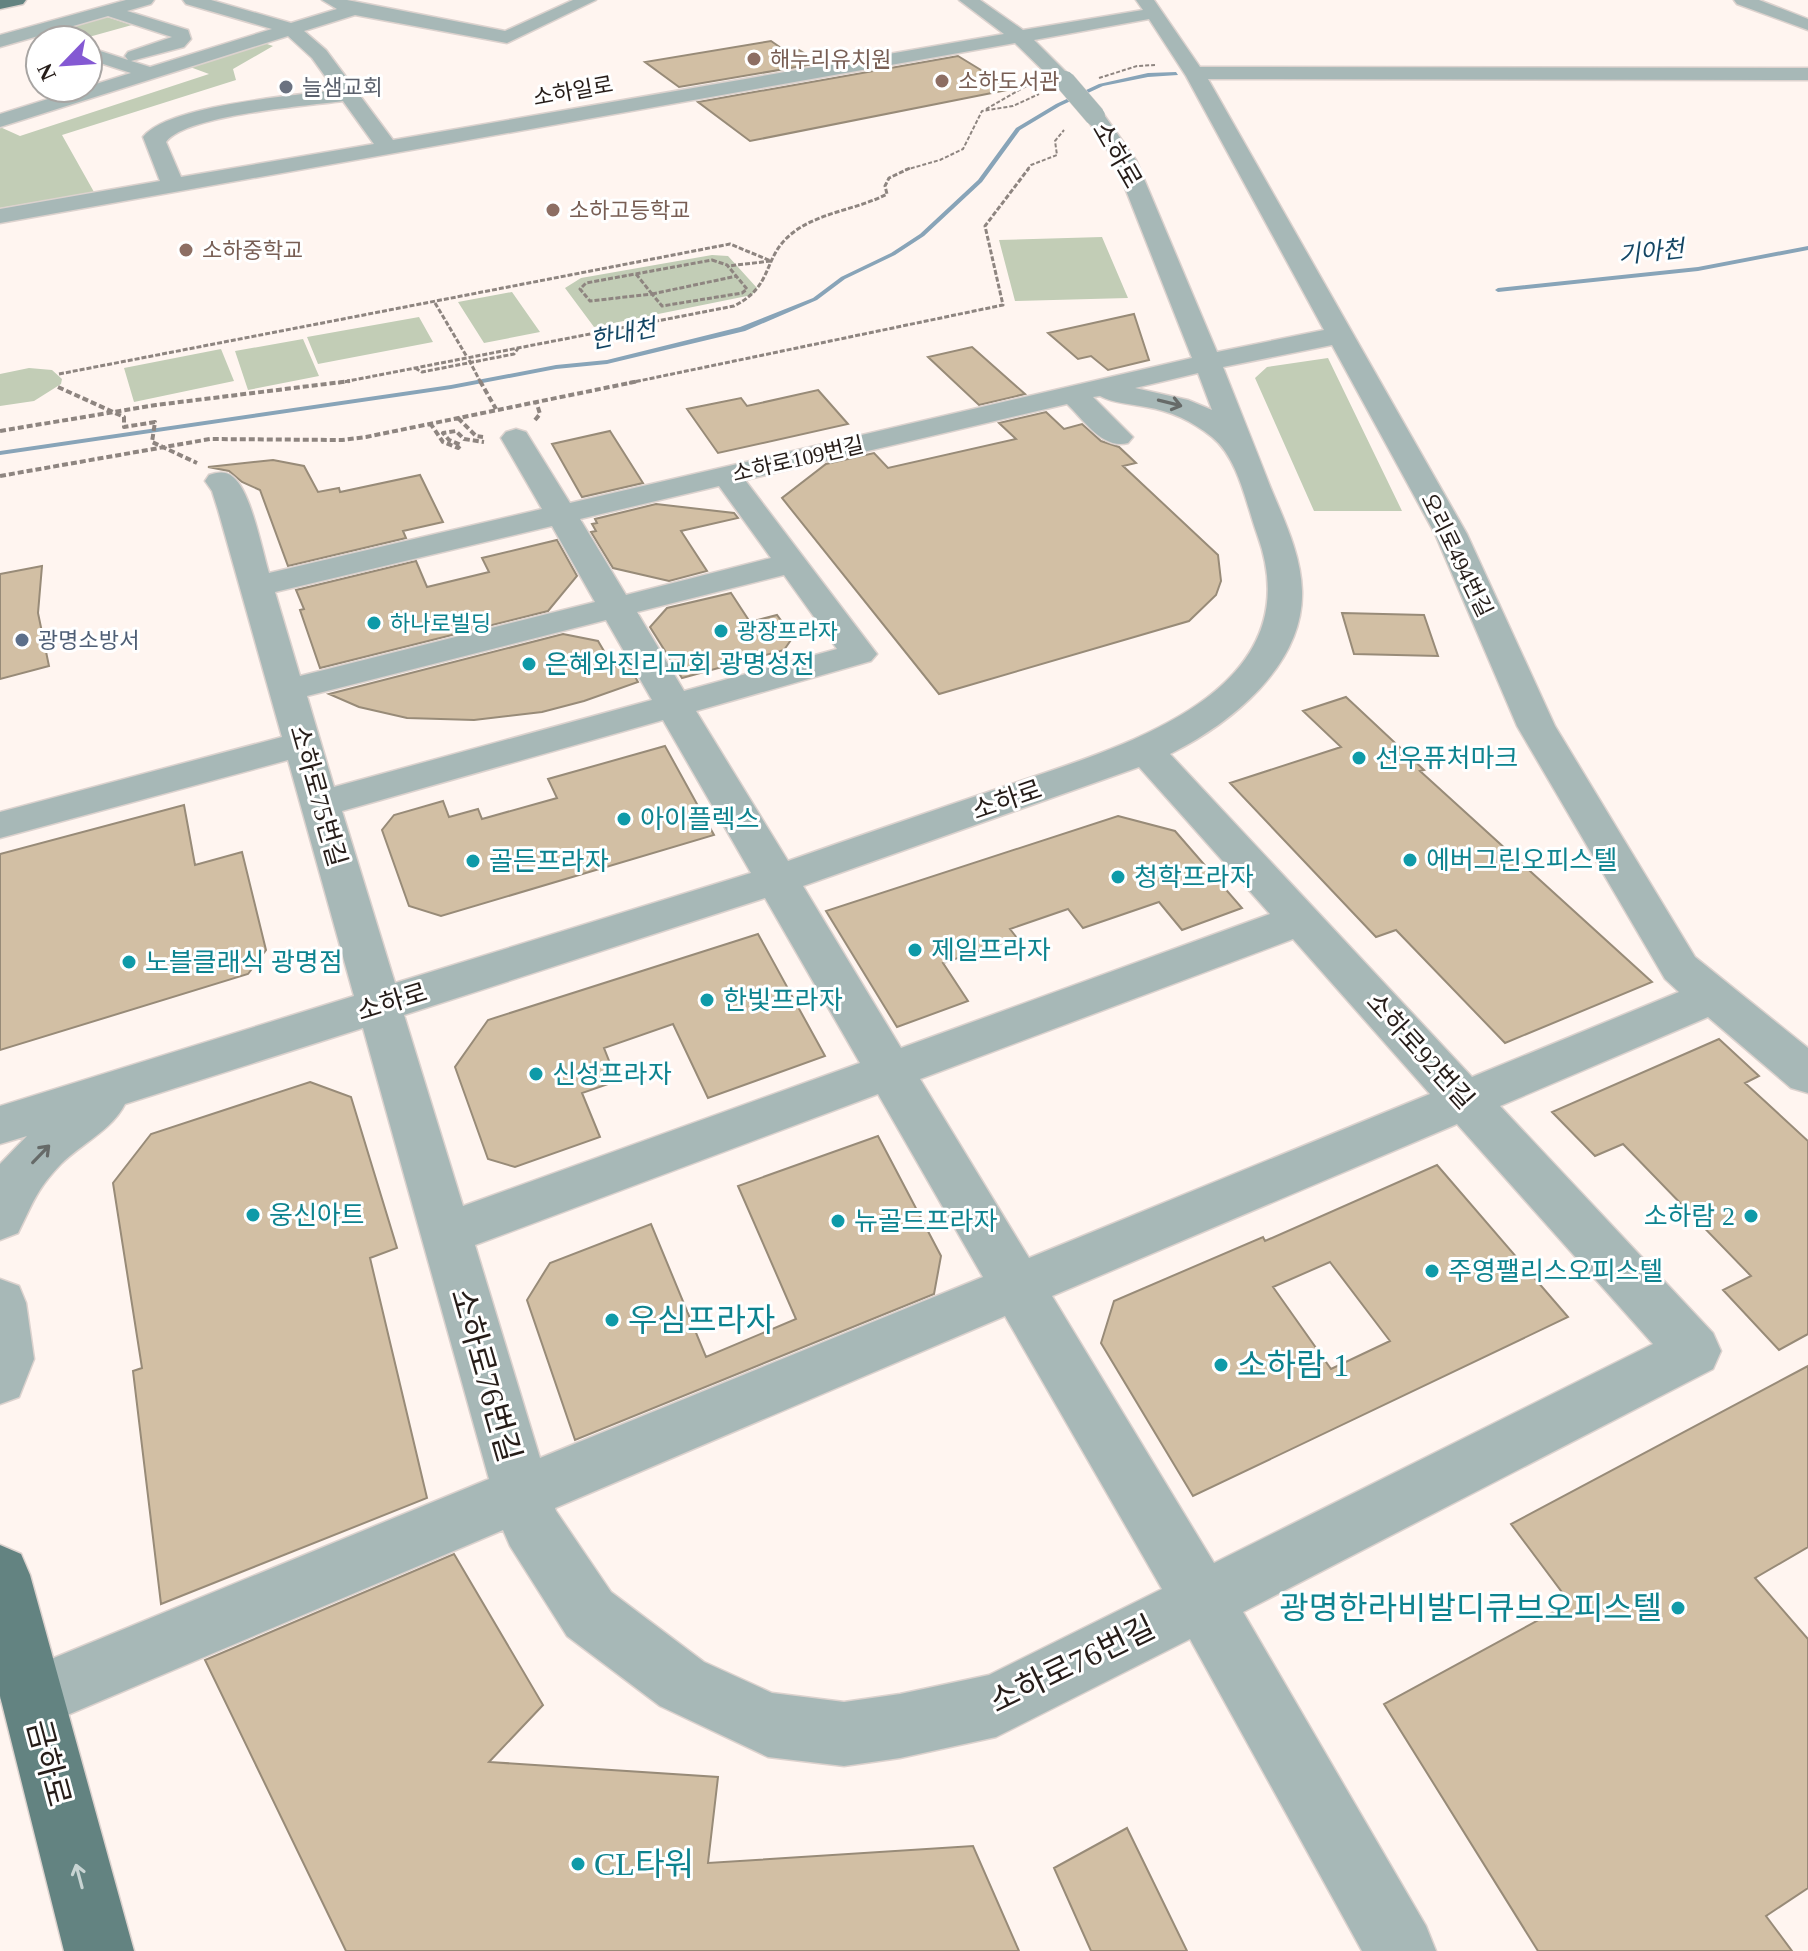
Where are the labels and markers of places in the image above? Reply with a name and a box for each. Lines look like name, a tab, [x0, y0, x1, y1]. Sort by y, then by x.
place label: 해누리유치원	[770, 47, 891, 72]
marker: 해누리유치원	[745, 50, 763, 68]
place label: 소하도서관	[958, 69, 1059, 94]
marker: 소하도서관	[933, 72, 951, 90]
place label: 늘샘교회	[302, 75, 383, 100]
marker: 늘샘교회	[277, 78, 295, 96]
place label: 소하고등학교	[569, 198, 690, 223]
marker: 소하고등학교	[544, 201, 562, 219]
place label: 소하중학교	[202, 238, 303, 263]
marker: 소하중학교	[177, 241, 195, 259]
place label: 하나로빌딩	[390, 611, 491, 636]
marker: 하나로빌딩	[365, 614, 383, 632]
place label: 광장프라자	[737, 619, 838, 644]
marker: 광장프라자	[712, 622, 730, 640]
place label: 광명소방서	[38, 628, 139, 653]
marker: 광명소방서	[13, 631, 31, 649]
place label: 은혜와진리교회 광명성전	[545, 650, 815, 679]
marker: 은혜와진리교회 광명성전	[520, 655, 538, 673]
place label: 선우퓨처마크	[1375, 744, 1519, 773]
marker: 선우퓨처마크	[1350, 749, 1368, 767]
place label: 아이플렉스	[640, 805, 760, 834]
marker: 아이플렉스	[615, 810, 633, 828]
place label: 에버그린오피스텔	[1426, 846, 1617, 875]
place label: 골든프라자	[489, 847, 609, 876]
marker: 에버그린오피스텔	[1401, 851, 1419, 869]
marker: 골든프라자	[464, 852, 482, 870]
place label: 청학프라자	[1134, 863, 1254, 892]
marker: 청학프라자	[1109, 868, 1127, 886]
place label: 제일프라자	[931, 936, 1051, 965]
marker: 제일프라자	[906, 941, 924, 959]
place label: 노블클래식 광명점	[145, 948, 343, 977]
marker: 노블클래식 광명점	[120, 953, 138, 971]
place label: 한빛프라자	[723, 986, 843, 1015]
marker: 한빛프라자	[698, 991, 716, 1009]
place label: 신성프라자	[552, 1060, 672, 1089]
marker: 신성프라자	[527, 1065, 545, 1083]
place label: 웅신아트	[269, 1201, 365, 1230]
place label: 소하람 2	[1644, 1202, 1735, 1231]
marker: 웅신아트	[244, 1206, 262, 1224]
place label: 뉴골드프라자	[854, 1207, 998, 1236]
marker: 소하람 2	[1742, 1207, 1760, 1225]
marker: 뉴골드프라자	[829, 1212, 847, 1230]
place label: 주영팰리스오피스텔	[1448, 1257, 1663, 1286]
marker: 주영팰리스오피스텔	[1423, 1262, 1441, 1280]
place label: 우심프라자	[628, 1302, 775, 1338]
marker: 우심프라자	[603, 1311, 621, 1329]
place label: 소하람 1	[1237, 1347, 1349, 1383]
marker: 소하람 1	[1212, 1356, 1230, 1374]
place label: 광명한라비발디큐브오피스텔	[1279, 1590, 1662, 1626]
marker: 광명한라비발디큐브오피스텔	[1669, 1599, 1687, 1617]
place label: CL타워	[594, 1846, 694, 1882]
marker: CL타워	[569, 1855, 587, 1873]

